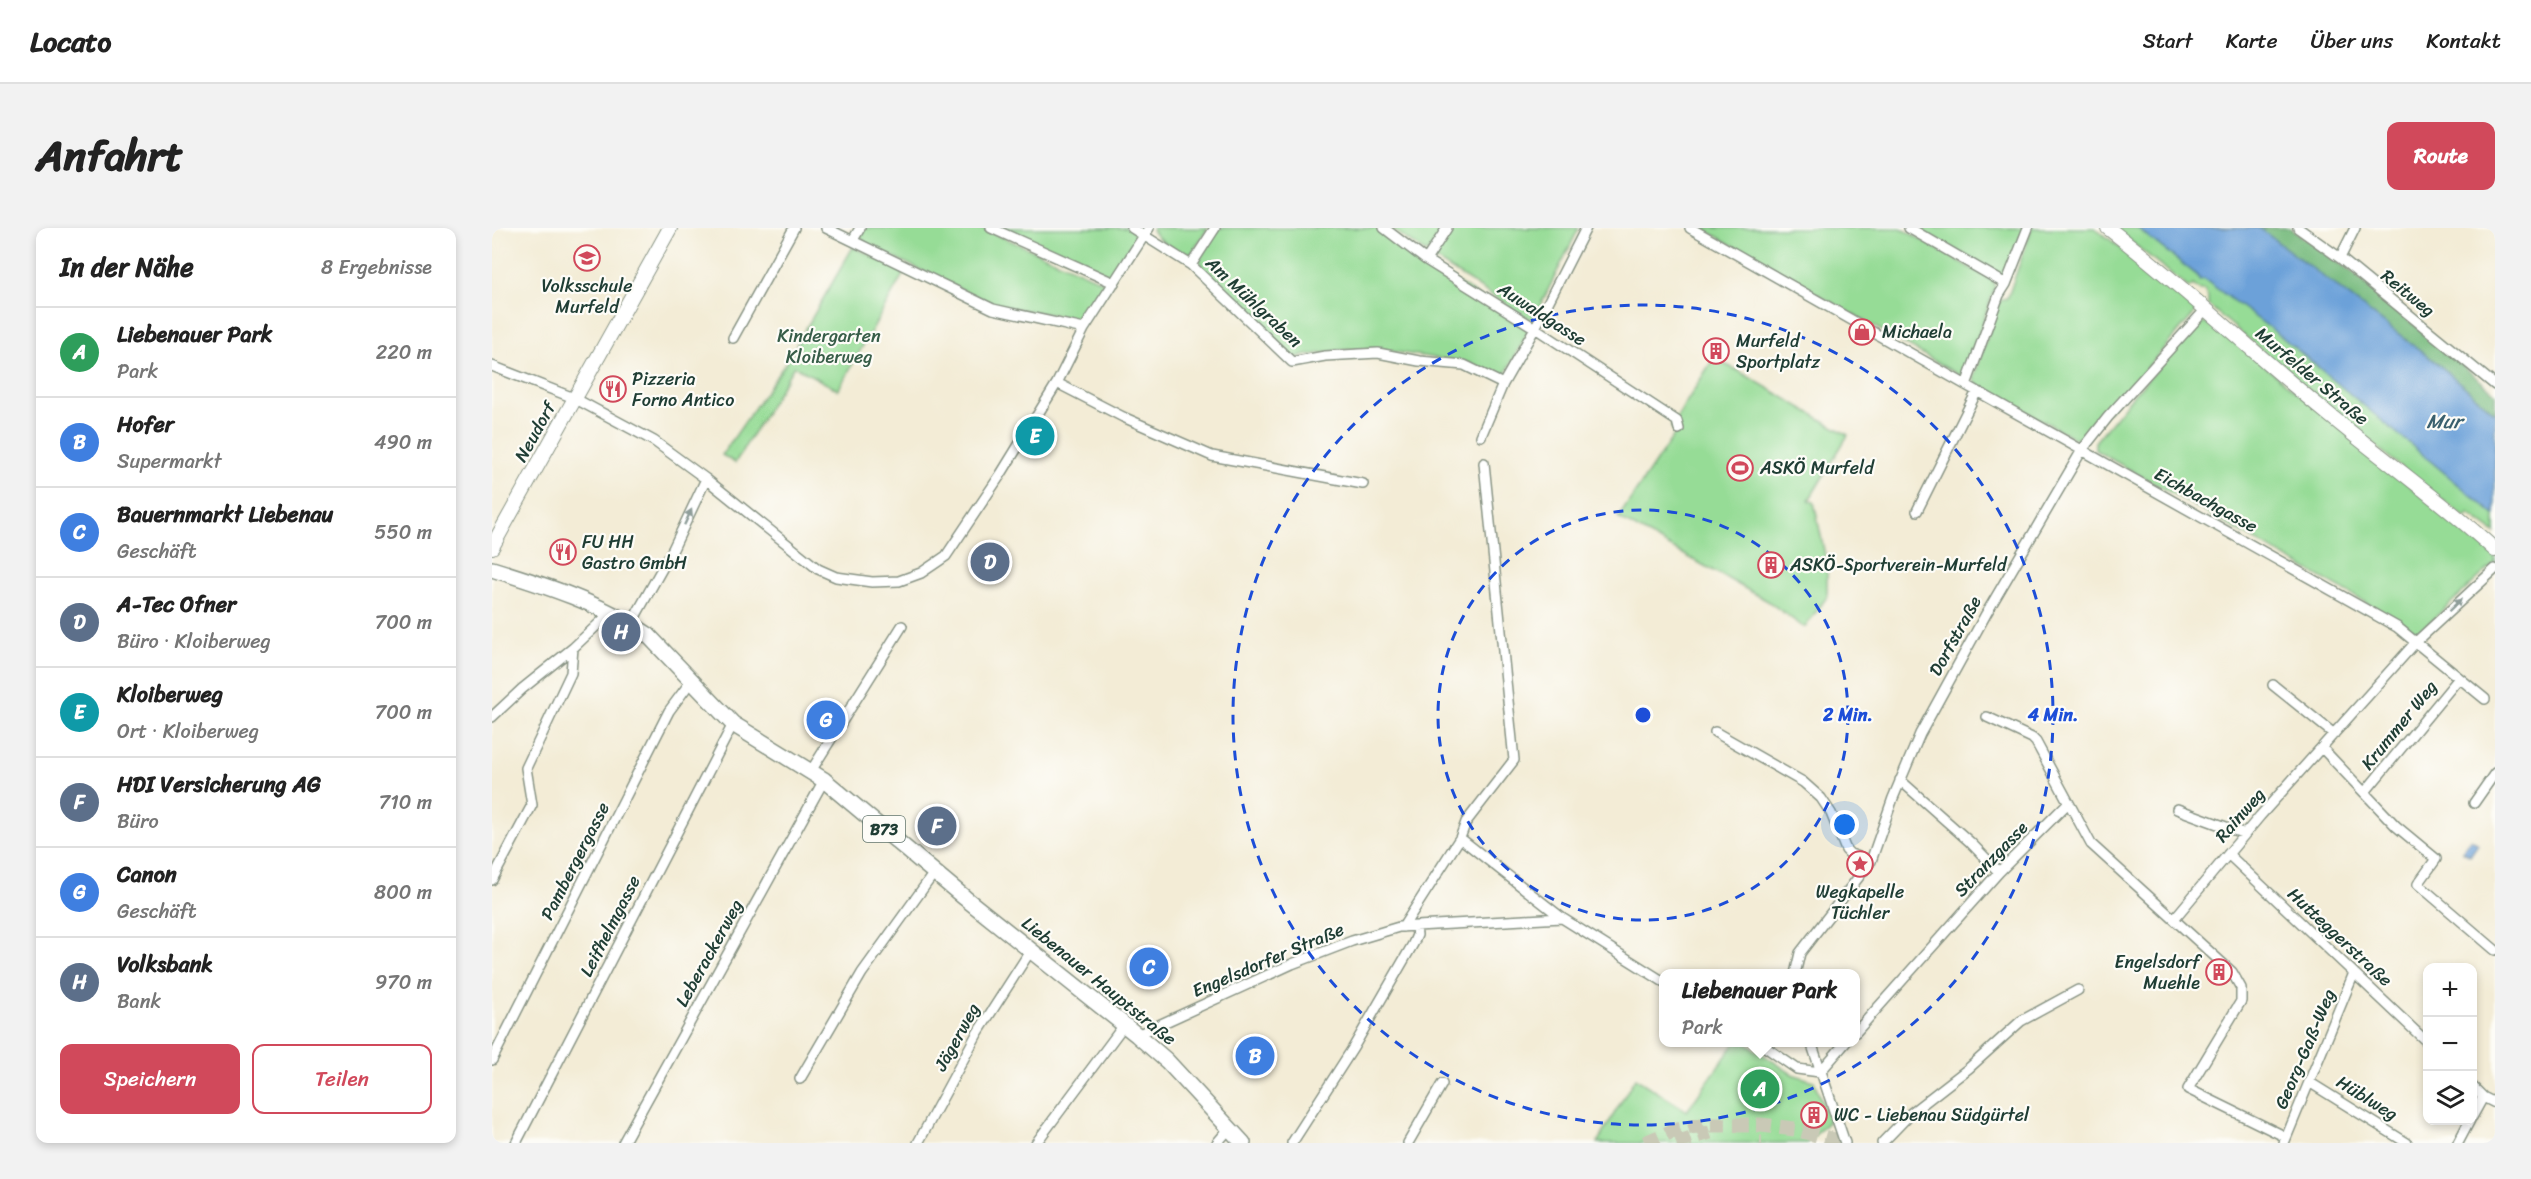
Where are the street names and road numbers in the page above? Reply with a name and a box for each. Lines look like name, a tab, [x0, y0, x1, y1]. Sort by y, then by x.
street label: Am Mühlgraben	[1197, 248, 1310, 356]
street label: Reitweg	[2373, 261, 2443, 325]
street label: Auwaldgasse	[1490, 273, 1593, 355]
street label: Murfelder Straße	[2248, 318, 2376, 434]
street label: Neudorf	[505, 394, 566, 468]
street label: Eichbachgasse	[2148, 458, 2264, 542]
street label: Dorfstraße	[1920, 590, 1990, 682]
street label: Krummer Weg	[2352, 673, 2446, 777]
street label: Rainweg	[2207, 780, 2273, 850]
street label: Pambergergasse	[531, 796, 619, 926]
street label: Stranzgasse	[1946, 813, 2036, 905]
road number: B73	[863, 816, 905, 842]
street label: Leifhelmgasse	[571, 869, 649, 983]
street label: Hutteggerstraße	[2280, 879, 2400, 995]
street label: Leberackerweg	[666, 893, 752, 1013]
street label: Liebenauer Hauptstraße	[1014, 908, 1184, 1054]
street label: Engelsdorfer Straße	[1187, 913, 1349, 1007]
street label: Georg-Gaß-Weg	[2265, 984, 2345, 1114]
street label: Jägerweg	[925, 997, 989, 1078]
street label: Hüblweg	[2330, 1066, 2404, 1130]

